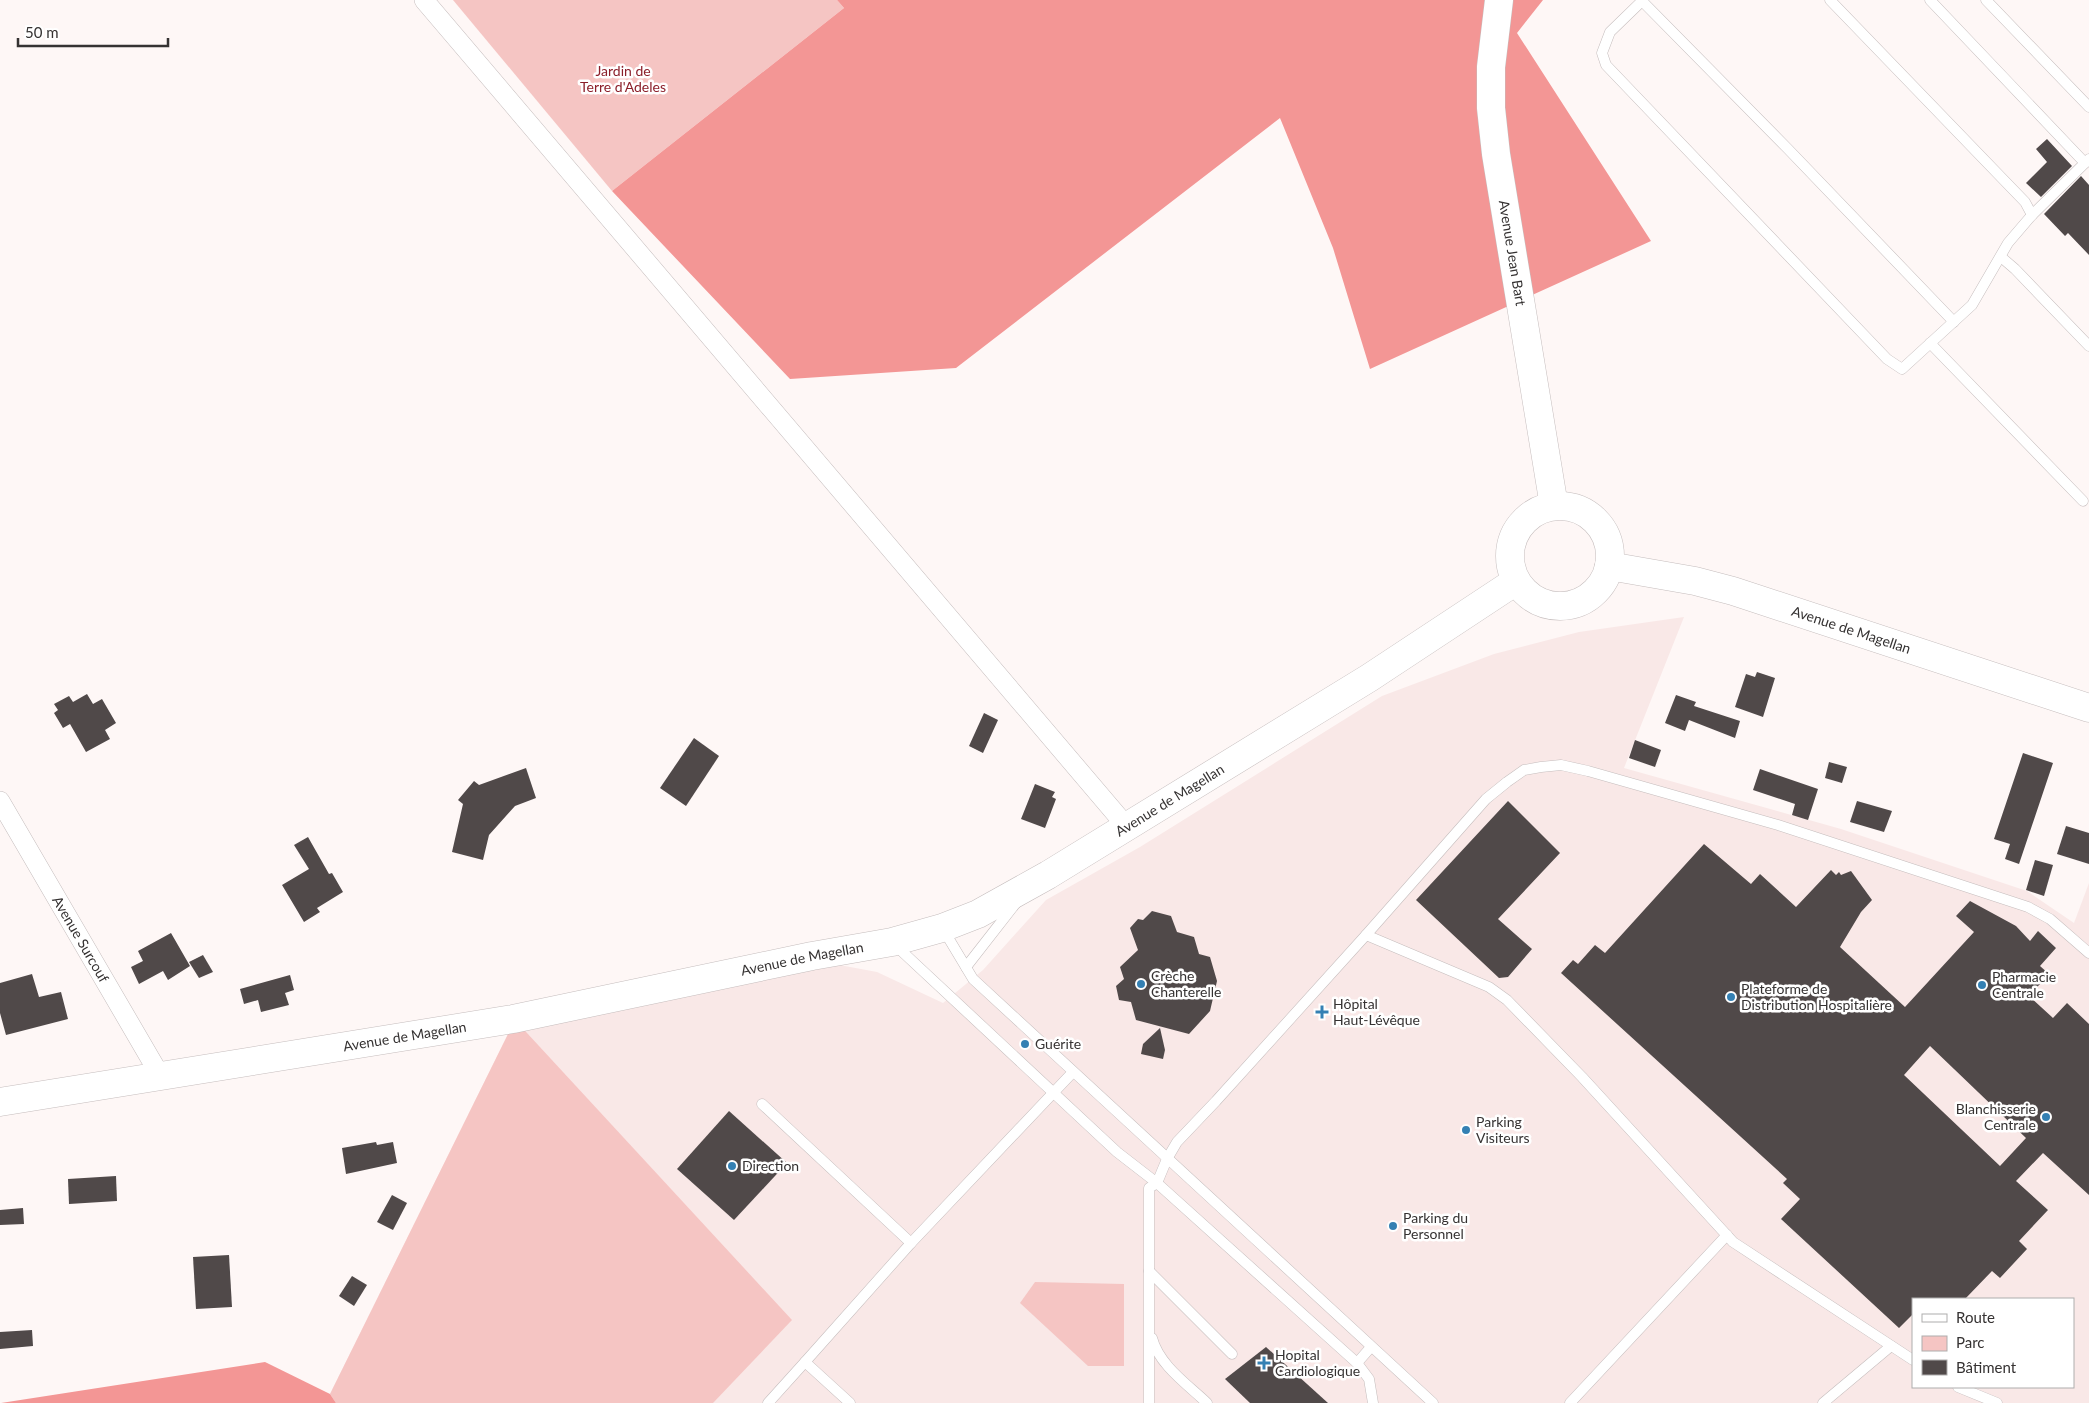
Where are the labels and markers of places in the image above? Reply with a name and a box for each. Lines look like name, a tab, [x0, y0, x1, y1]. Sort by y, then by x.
place label: Crèche Chanterelle	[1151, 967, 1221, 1000]
place label: Pharmacie Centrale	[1992, 968, 2056, 1001]
marker: Crèche Chanterelle	[1135, 978, 1147, 990]
marker: Pharmacie Centrale	[1976, 979, 1988, 991]
place label: Plateforme de Distribution Hospitalière	[1741, 980, 1892, 1013]
marker: Plateforme de Distribution Hospitalière	[1725, 991, 1737, 1003]
place label: Hôpital Haut-Lévêque	[1333, 995, 1420, 1028]
marker: Hôpital Haut-Lévêque	[1315, 1005, 1329, 1019]
place label: Guérite	[1035, 1035, 1081, 1052]
marker: Guérite	[1019, 1038, 1031, 1050]
place label: Blanchisserie Centrale	[1956, 1100, 2036, 1133]
marker: Blanchisserie Centrale	[2040, 1111, 2052, 1123]
place label: Parking Visiteurs	[1476, 1113, 1530, 1146]
marker: Parking Visiteurs	[1460, 1124, 1472, 1136]
place label: Direction	[742, 1157, 799, 1174]
marker: Direction	[726, 1160, 738, 1172]
place label: Parking du Personnel	[1403, 1209, 1468, 1242]
marker: Parking du Personnel	[1387, 1220, 1399, 1232]
place label: Hopital Cardiologique	[1275, 1346, 1360, 1379]
marker: Hopital Cardiologique	[1257, 1356, 1271, 1370]

